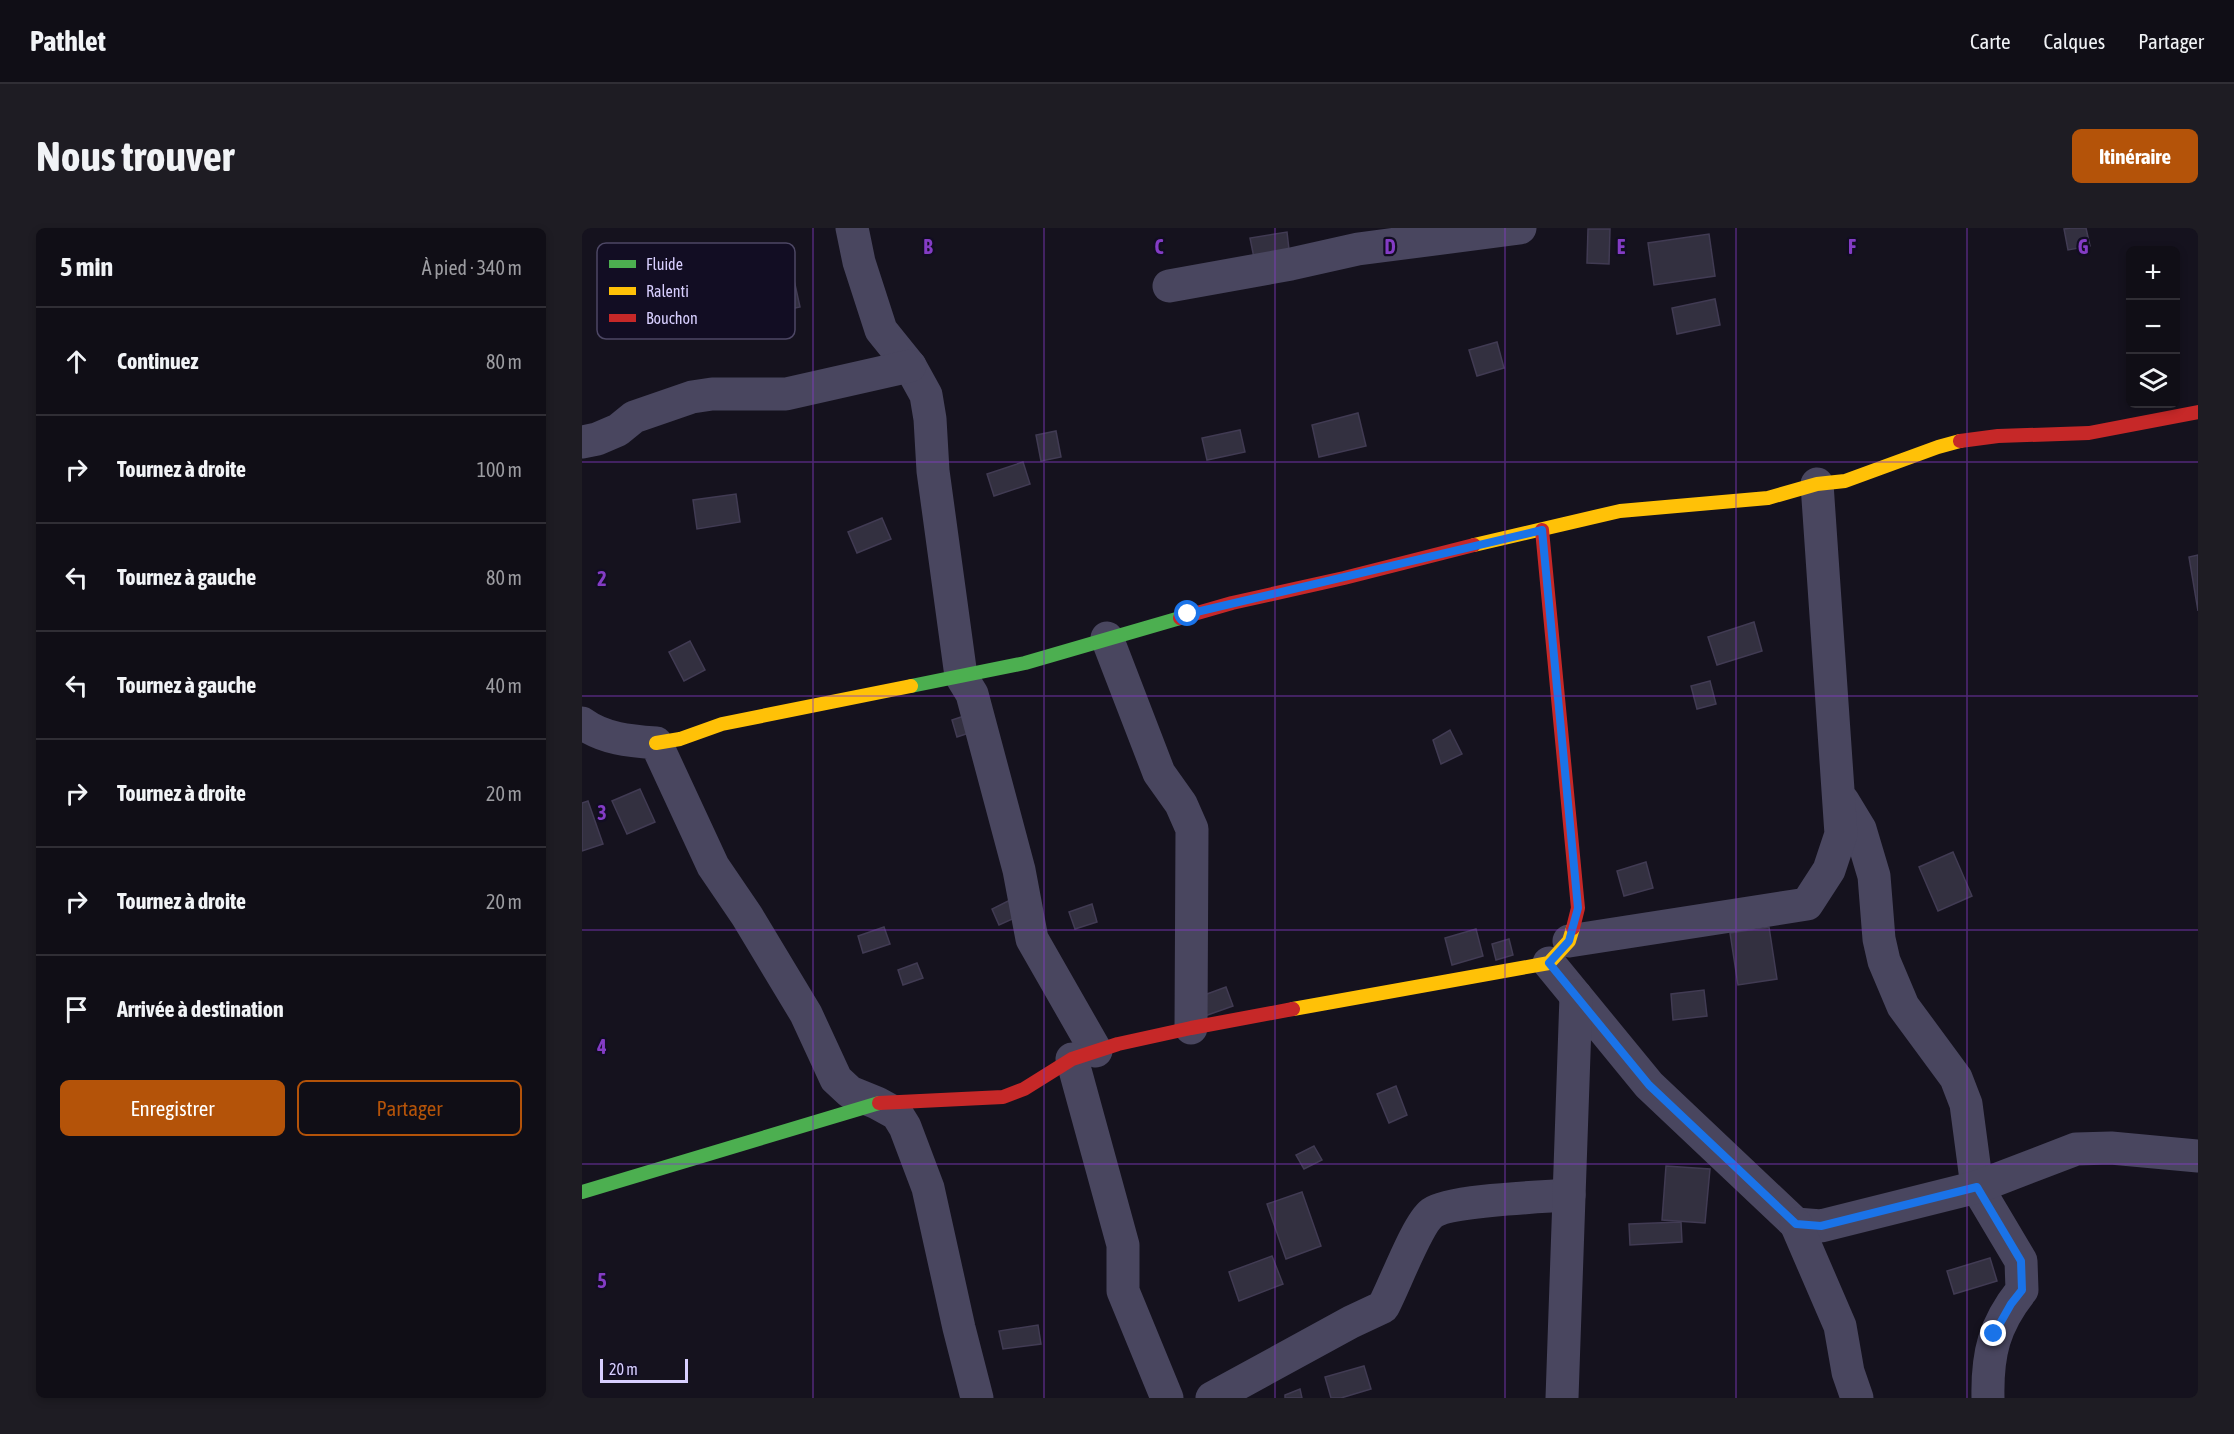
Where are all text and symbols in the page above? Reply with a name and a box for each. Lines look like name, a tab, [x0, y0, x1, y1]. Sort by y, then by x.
text: Pathlet	[30, 25, 106, 57]
text: Carte	[1970, 29, 2011, 53]
text: Calques	[2044, 29, 2105, 53]
text: Partager	[2138, 29, 2204, 53]
button: Itinéraire	[2072, 129, 2198, 183]
text: Nous trouver	[36, 132, 234, 180]
text: B	[923, 235, 933, 258]
text: C	[1155, 235, 1164, 258]
text: D	[1384, 235, 1396, 258]
text: E	[1617, 235, 1626, 258]
text: F	[1848, 235, 1856, 258]
text: G	[2078, 235, 2089, 258]
legend	[597, 243, 795, 339]
map controls	[2126, 246, 2180, 408]
button: +	[2126, 246, 2180, 300]
text: 5 min	[60, 252, 113, 282]
text: Fluide	[646, 255, 683, 273]
text: À pied · 340 m	[422, 256, 522, 279]
text: Ralenti	[646, 282, 689, 300]
button: −	[2126, 300, 2180, 354]
text: Bouchon	[646, 309, 698, 327]
icon: ahead	[60, 345, 93, 378]
text: Continuez	[117, 348, 199, 374]
text: 80 m	[486, 350, 522, 373]
button: layers	[2126, 354, 2180, 408]
icon: right	[60, 453, 93, 486]
text: Tournez à droite	[117, 456, 246, 482]
text: 100 m	[477, 458, 522, 481]
icon: left	[60, 561, 93, 594]
text: Tournez à gauche	[117, 564, 256, 590]
text: 80 m	[486, 566, 522, 589]
text: 2	[597, 567, 607, 590]
route start	[1174, 600, 1200, 626]
icon: left	[60, 669, 93, 702]
text: Tournez à gauche	[117, 672, 256, 698]
text: 40 m	[486, 674, 522, 697]
icon: right	[60, 777, 93, 810]
text: Tournez à droite	[117, 780, 246, 806]
text: 20 m	[486, 782, 522, 805]
text: 3	[597, 801, 607, 824]
icon: right	[60, 885, 93, 918]
text: Tournez à droite	[117, 888, 246, 914]
text: 20 m	[486, 890, 522, 913]
icon: arrive	[60, 993, 93, 1026]
text: Arrivée à destination	[117, 996, 284, 1022]
text: 4	[596, 1035, 607, 1058]
button: Enregistrer	[60, 1080, 285, 1136]
button: Partager	[297, 1080, 522, 1136]
text: 5	[597, 1269, 607, 1292]
route end	[1980, 1320, 2006, 1346]
scale bar	[600, 1356, 688, 1384]
text: 20 m	[609, 1360, 638, 1378]

